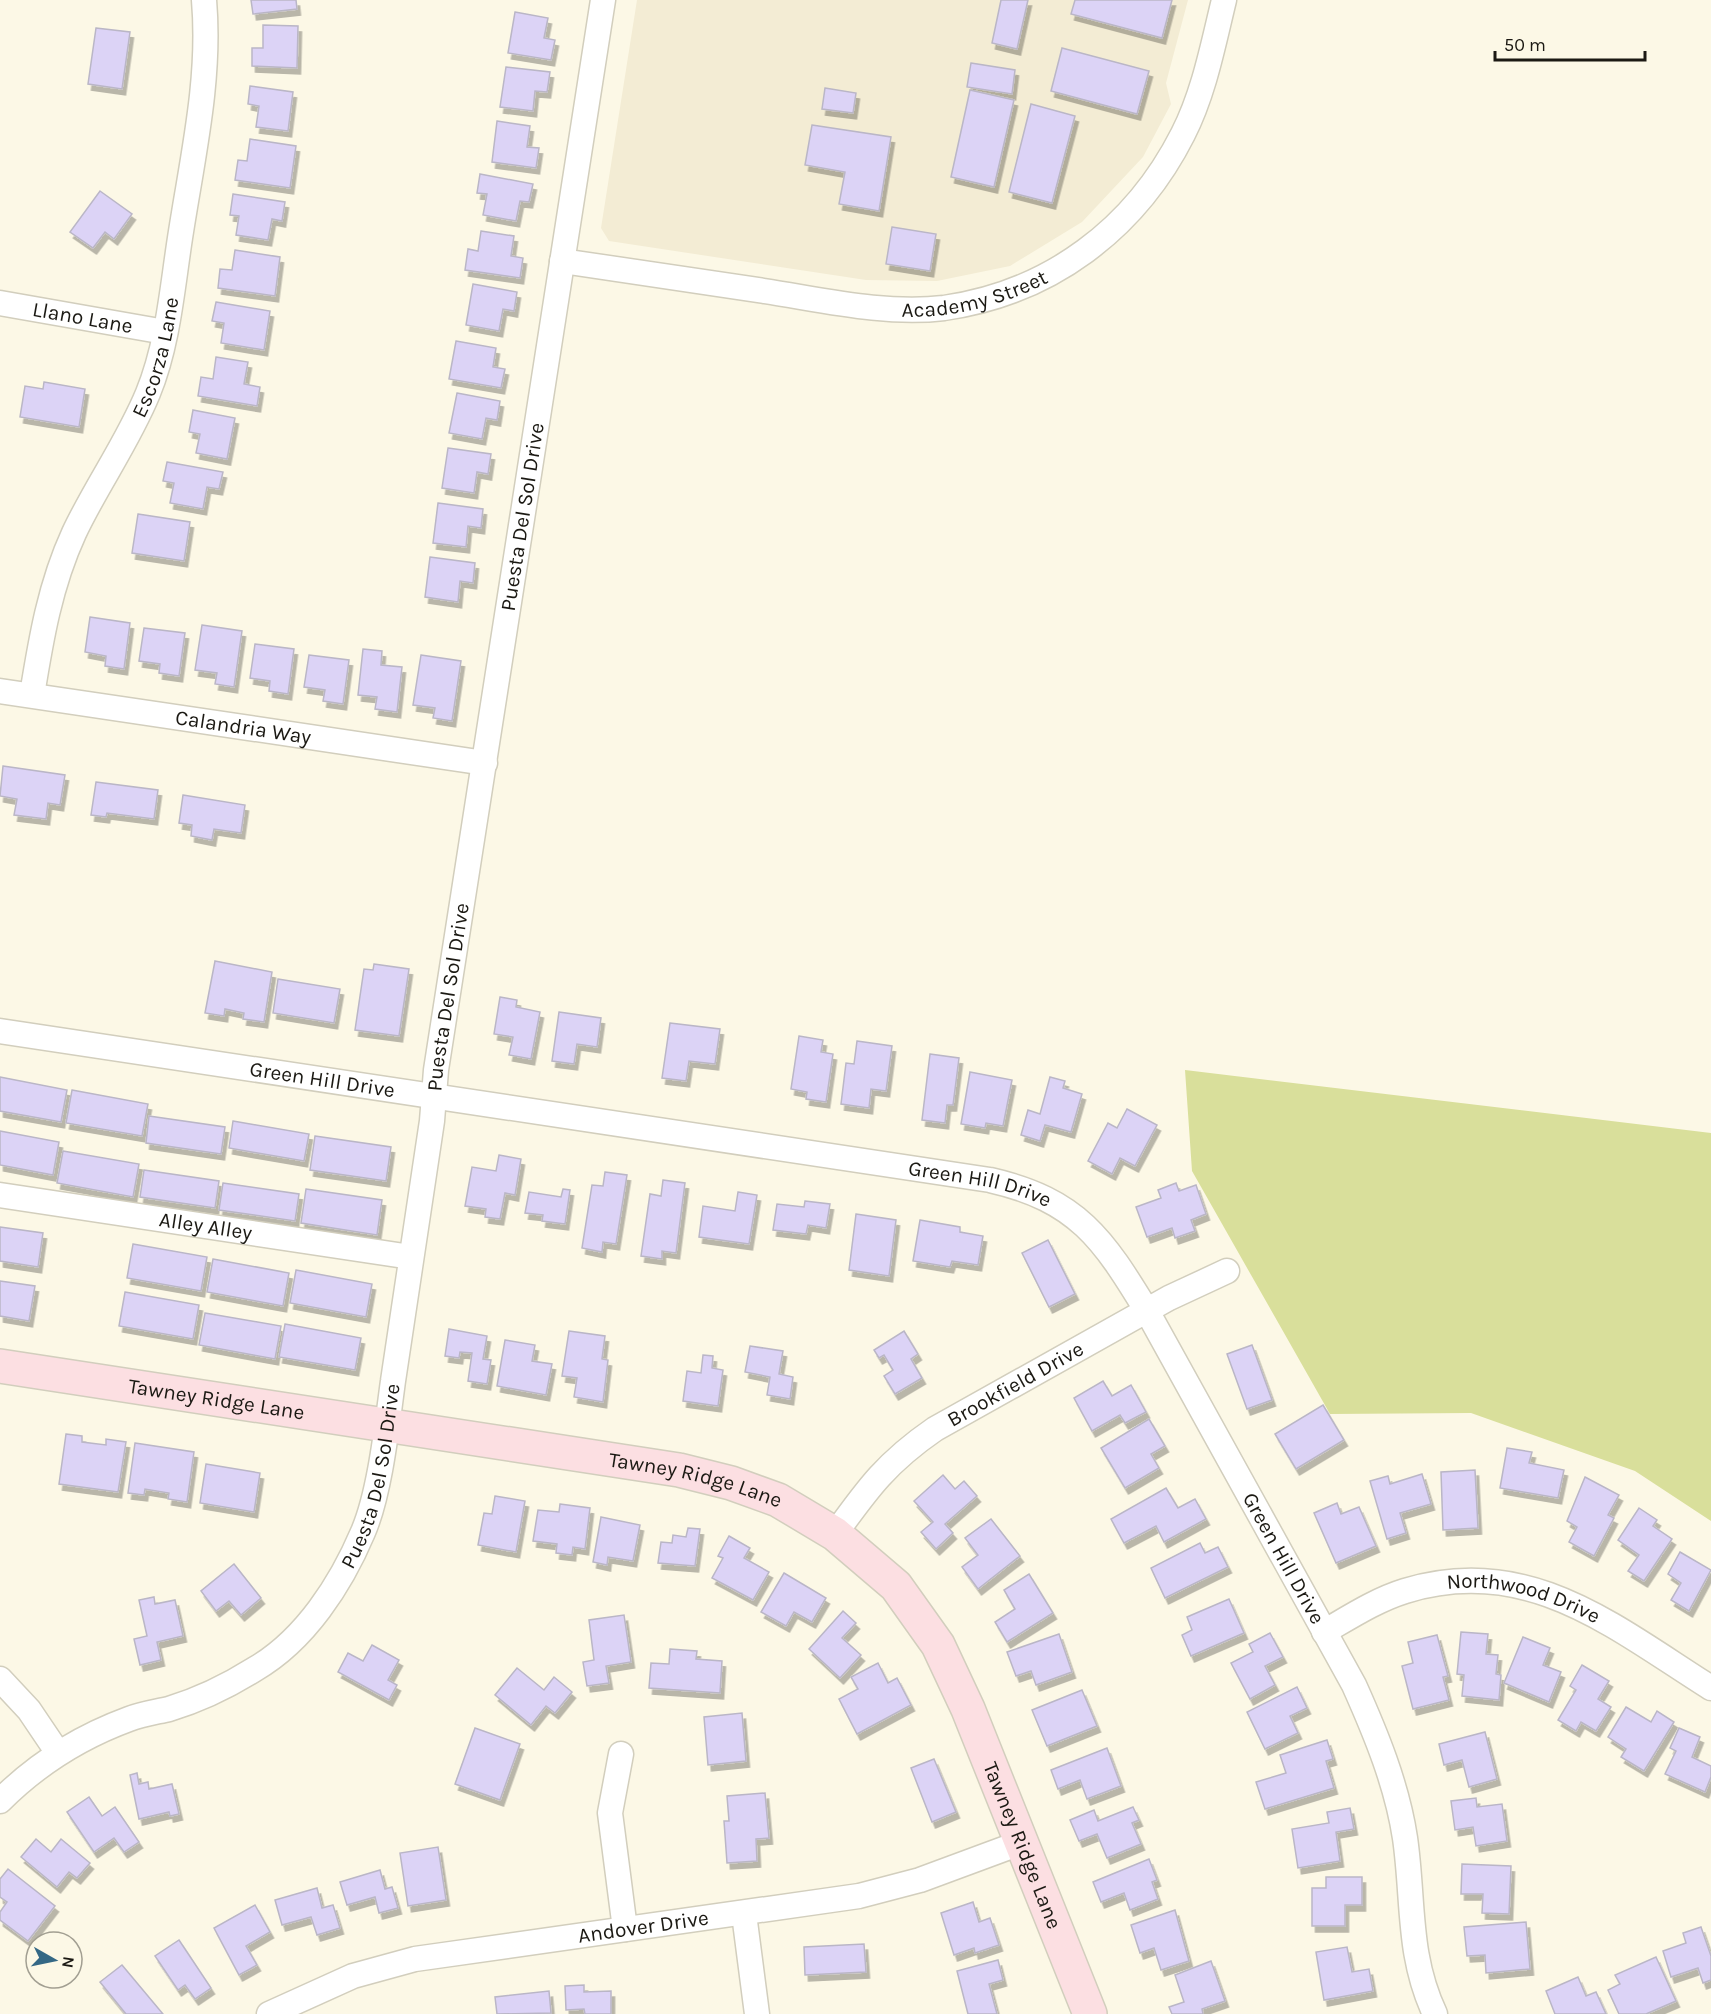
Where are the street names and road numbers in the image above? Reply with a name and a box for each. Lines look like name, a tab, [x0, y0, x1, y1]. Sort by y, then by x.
street label: Academy Street	[901, 265, 1051, 322]
street label: Escorza Lane	[127, 296, 183, 421]
street label: Llano Lane	[31, 297, 135, 338]
street label: Puesta Del Sol Drive	[496, 421, 549, 613]
street label: Calandria Way	[174, 705, 313, 749]
street label: Puesta Del Sol Drive	[422, 901, 474, 1092]
street label: Green Hill Drive	[248, 1057, 397, 1102]
street label: Green Hill Drive	[907, 1156, 1056, 1212]
street label: Alley Alley	[157, 1207, 254, 1245]
street label: Brookfield Drive	[943, 1336, 1088, 1432]
street label: Tawney Ridge Lane	[127, 1374, 306, 1424]
street label: Puesta Del Sol Drive	[336, 1382, 405, 1573]
street label: Tawney Ridge Lane	[607, 1447, 785, 1512]
street label: Green Hill Drive	[1238, 1488, 1330, 1628]
street label: Northwood Drive	[1446, 1569, 1604, 1628]
street label: Tawney Ridge Lane	[978, 1758, 1067, 1932]
street label: Andover Drive	[576, 1905, 710, 1948]

